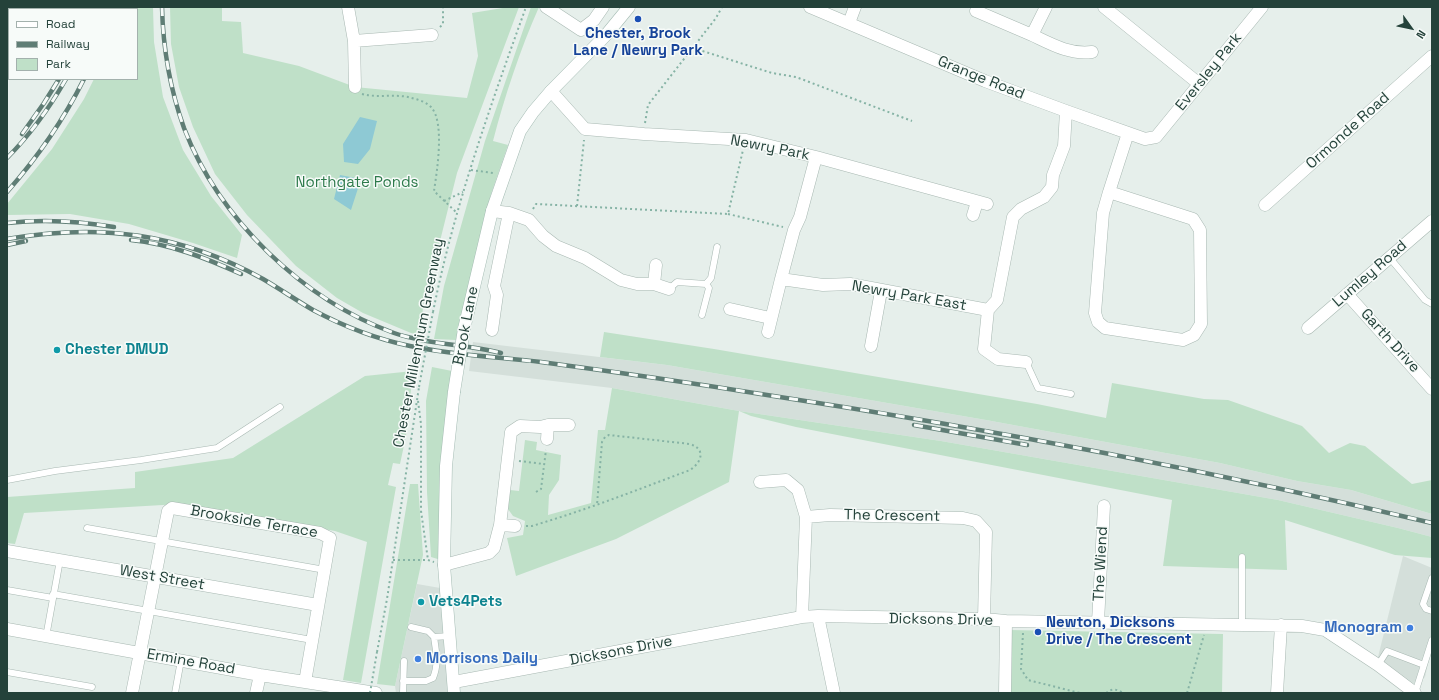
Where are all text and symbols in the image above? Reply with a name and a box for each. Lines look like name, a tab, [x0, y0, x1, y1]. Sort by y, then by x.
legend	[8, 8, 138, 80]
north arrow	[1391, 8, 1431, 48]
marker: Chester, Brook Lane / Newry Park	[633, 14, 643, 24]
text: Road	[46, 16, 75, 32]
place label: Chester, Brook Lane / Newry Park	[573, 25, 703, 60]
text: N	[1413, 28, 1429, 41]
street label: Eversley Park	[1172, 29, 1246, 115]
text: Railway	[46, 36, 90, 52]
street label: Grange Road	[935, 52, 1027, 104]
text: Park	[46, 56, 71, 72]
street label: Ormonde Road	[1302, 89, 1394, 173]
street label: Newry Park	[729, 131, 811, 165]
park label: Northgate Ponds	[296, 174, 418, 192]
street label: Chester Millennium Greenway	[390, 237, 448, 449]
street label: Lumley Road	[1329, 237, 1411, 311]
street label: Newry Park East	[850, 277, 968, 315]
street label: Brook Lane	[449, 285, 483, 367]
street label: Garth Drive	[1357, 305, 1423, 377]
place label: Chester DMUD	[65, 341, 169, 359]
marker: Chester DMUD	[52, 345, 62, 355]
street label: Brookside Terrace	[189, 502, 319, 542]
street label: The Crescent	[844, 506, 940, 526]
street label: The Wiend	[1090, 526, 1112, 602]
street label: West Street	[118, 562, 206, 594]
place label: Vets4Pets	[429, 593, 502, 611]
marker: Vets4Pets	[416, 597, 426, 607]
street label: Dicksons Drive	[889, 610, 993, 630]
place label: Newton, Dicksons Drive / The Crescent	[1046, 614, 1192, 649]
place label: Monogram	[1324, 619, 1402, 637]
marker: Monogram	[1405, 623, 1415, 633]
marker: Newton, Dicksons Drive / The Crescent	[1033, 627, 1043, 637]
street label: Dicksons Drive	[568, 632, 674, 670]
street label: Ermine Road	[145, 645, 237, 679]
place label: Morrisons Daily	[426, 650, 538, 668]
marker: Morrisons Daily	[413, 654, 423, 664]

